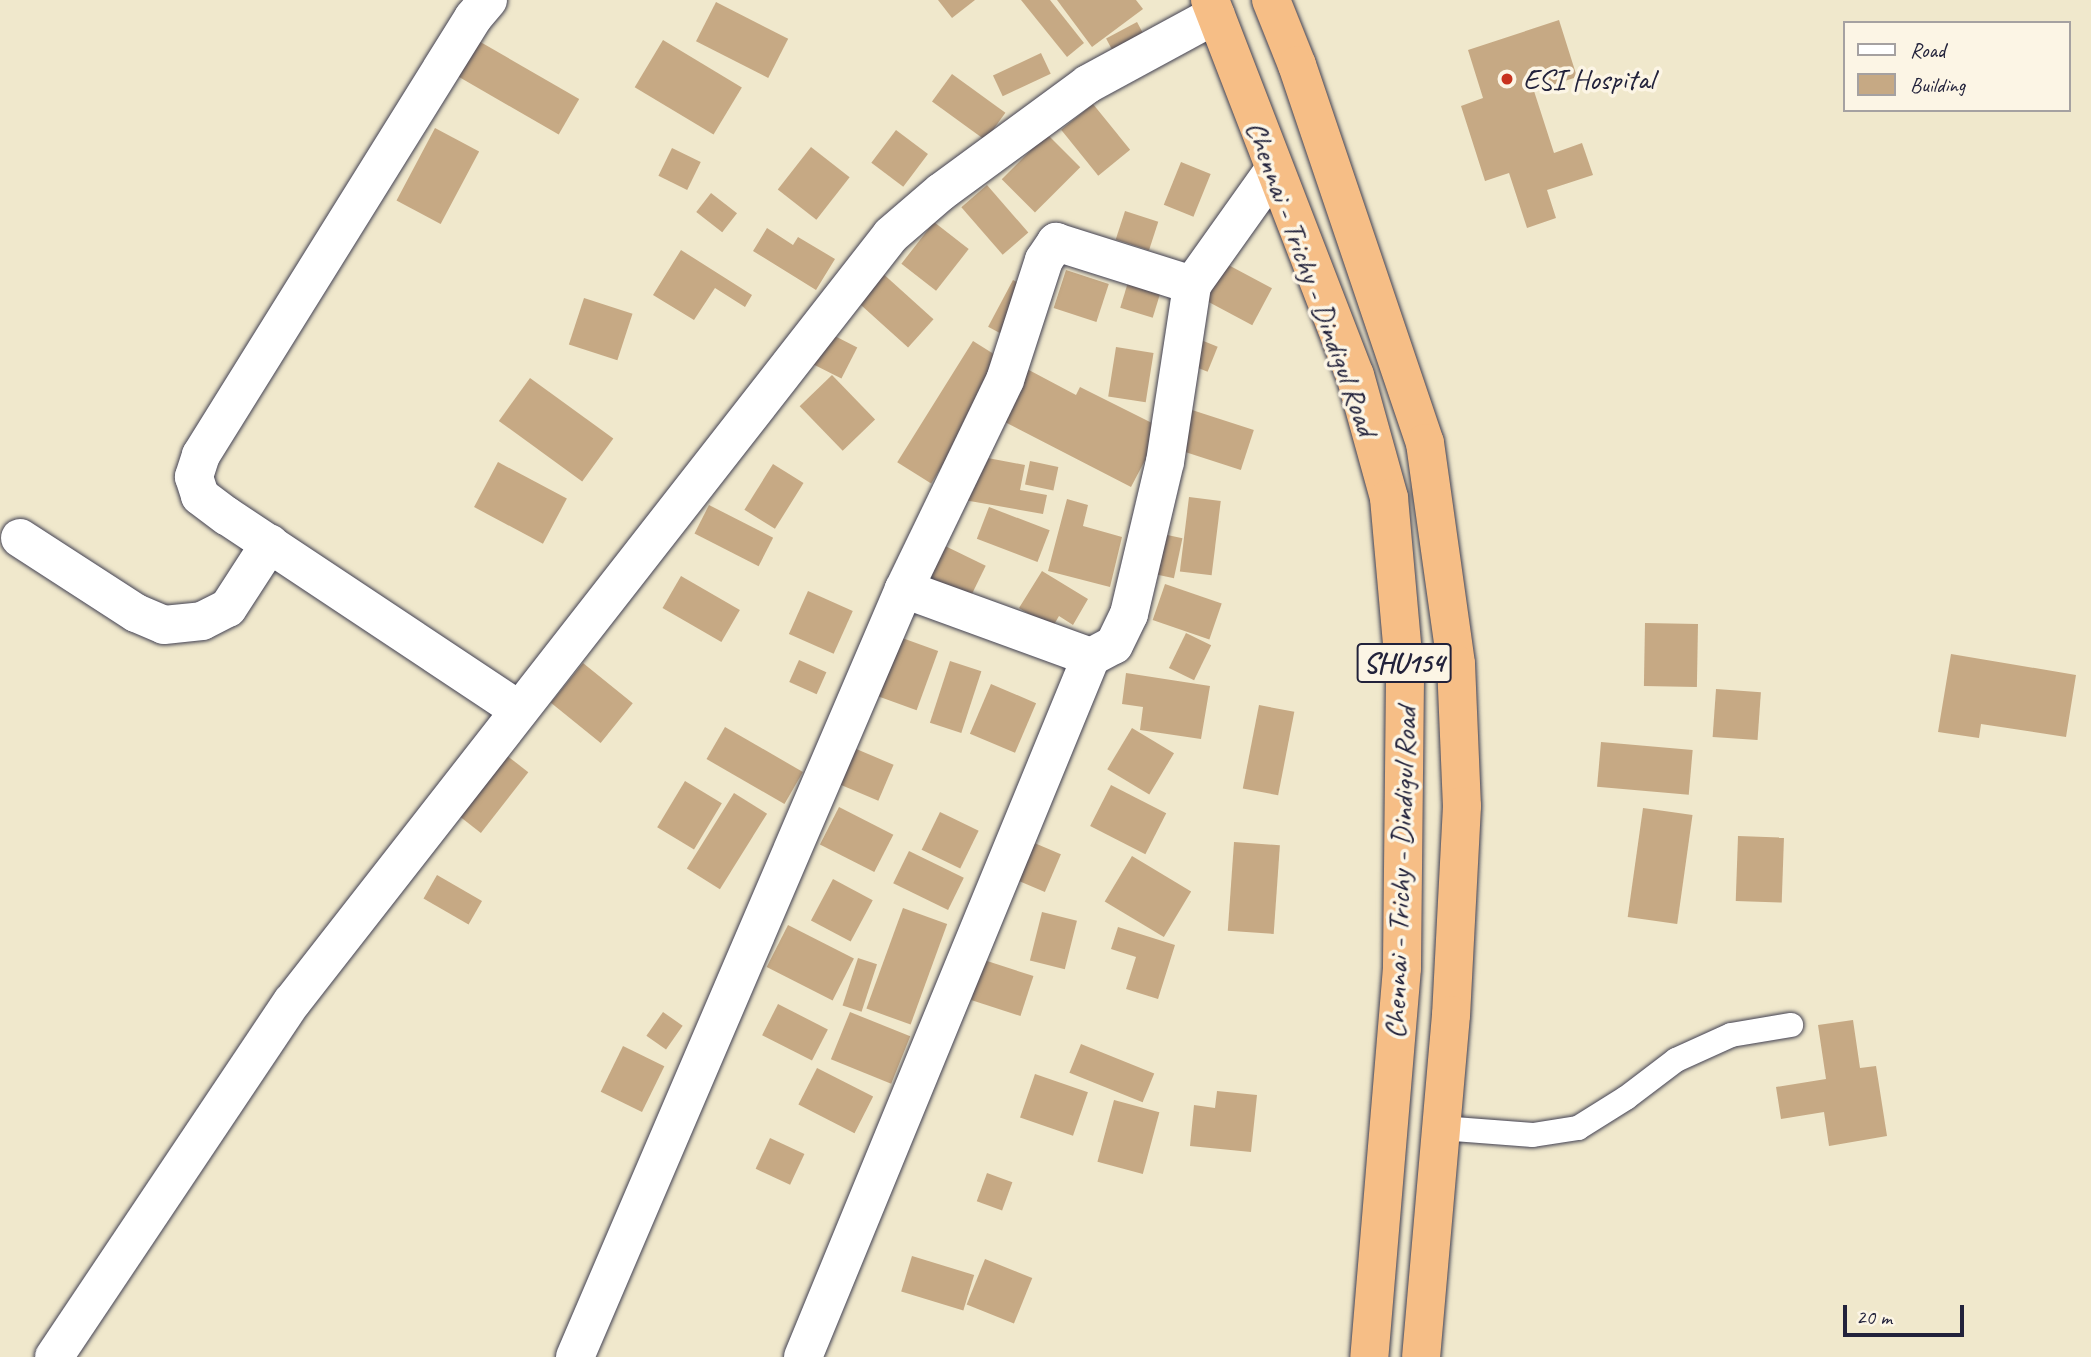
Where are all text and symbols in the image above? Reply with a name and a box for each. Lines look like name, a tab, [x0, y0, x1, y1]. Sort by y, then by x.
legend	[1842, 21, 2070, 112]
text: Road	[1910, 37, 1945, 63]
place label: ESI Hospital	[1523, 61, 1654, 97]
marker: ESI Hospital	[1497, 69, 1517, 89]
text: Building	[1910, 72, 1965, 98]
street label: Chennai - Trichy - Dindigul Road	[1238, 116, 1386, 440]
road number: SHU154	[1355, 638, 1453, 688]
street label: Chennai - Trichy - Dindigul Road	[1376, 706, 1424, 1040]
scale bar	[1846, 1290, 1967, 1334]
text: 20 m	[1856, 1304, 1892, 1330]

